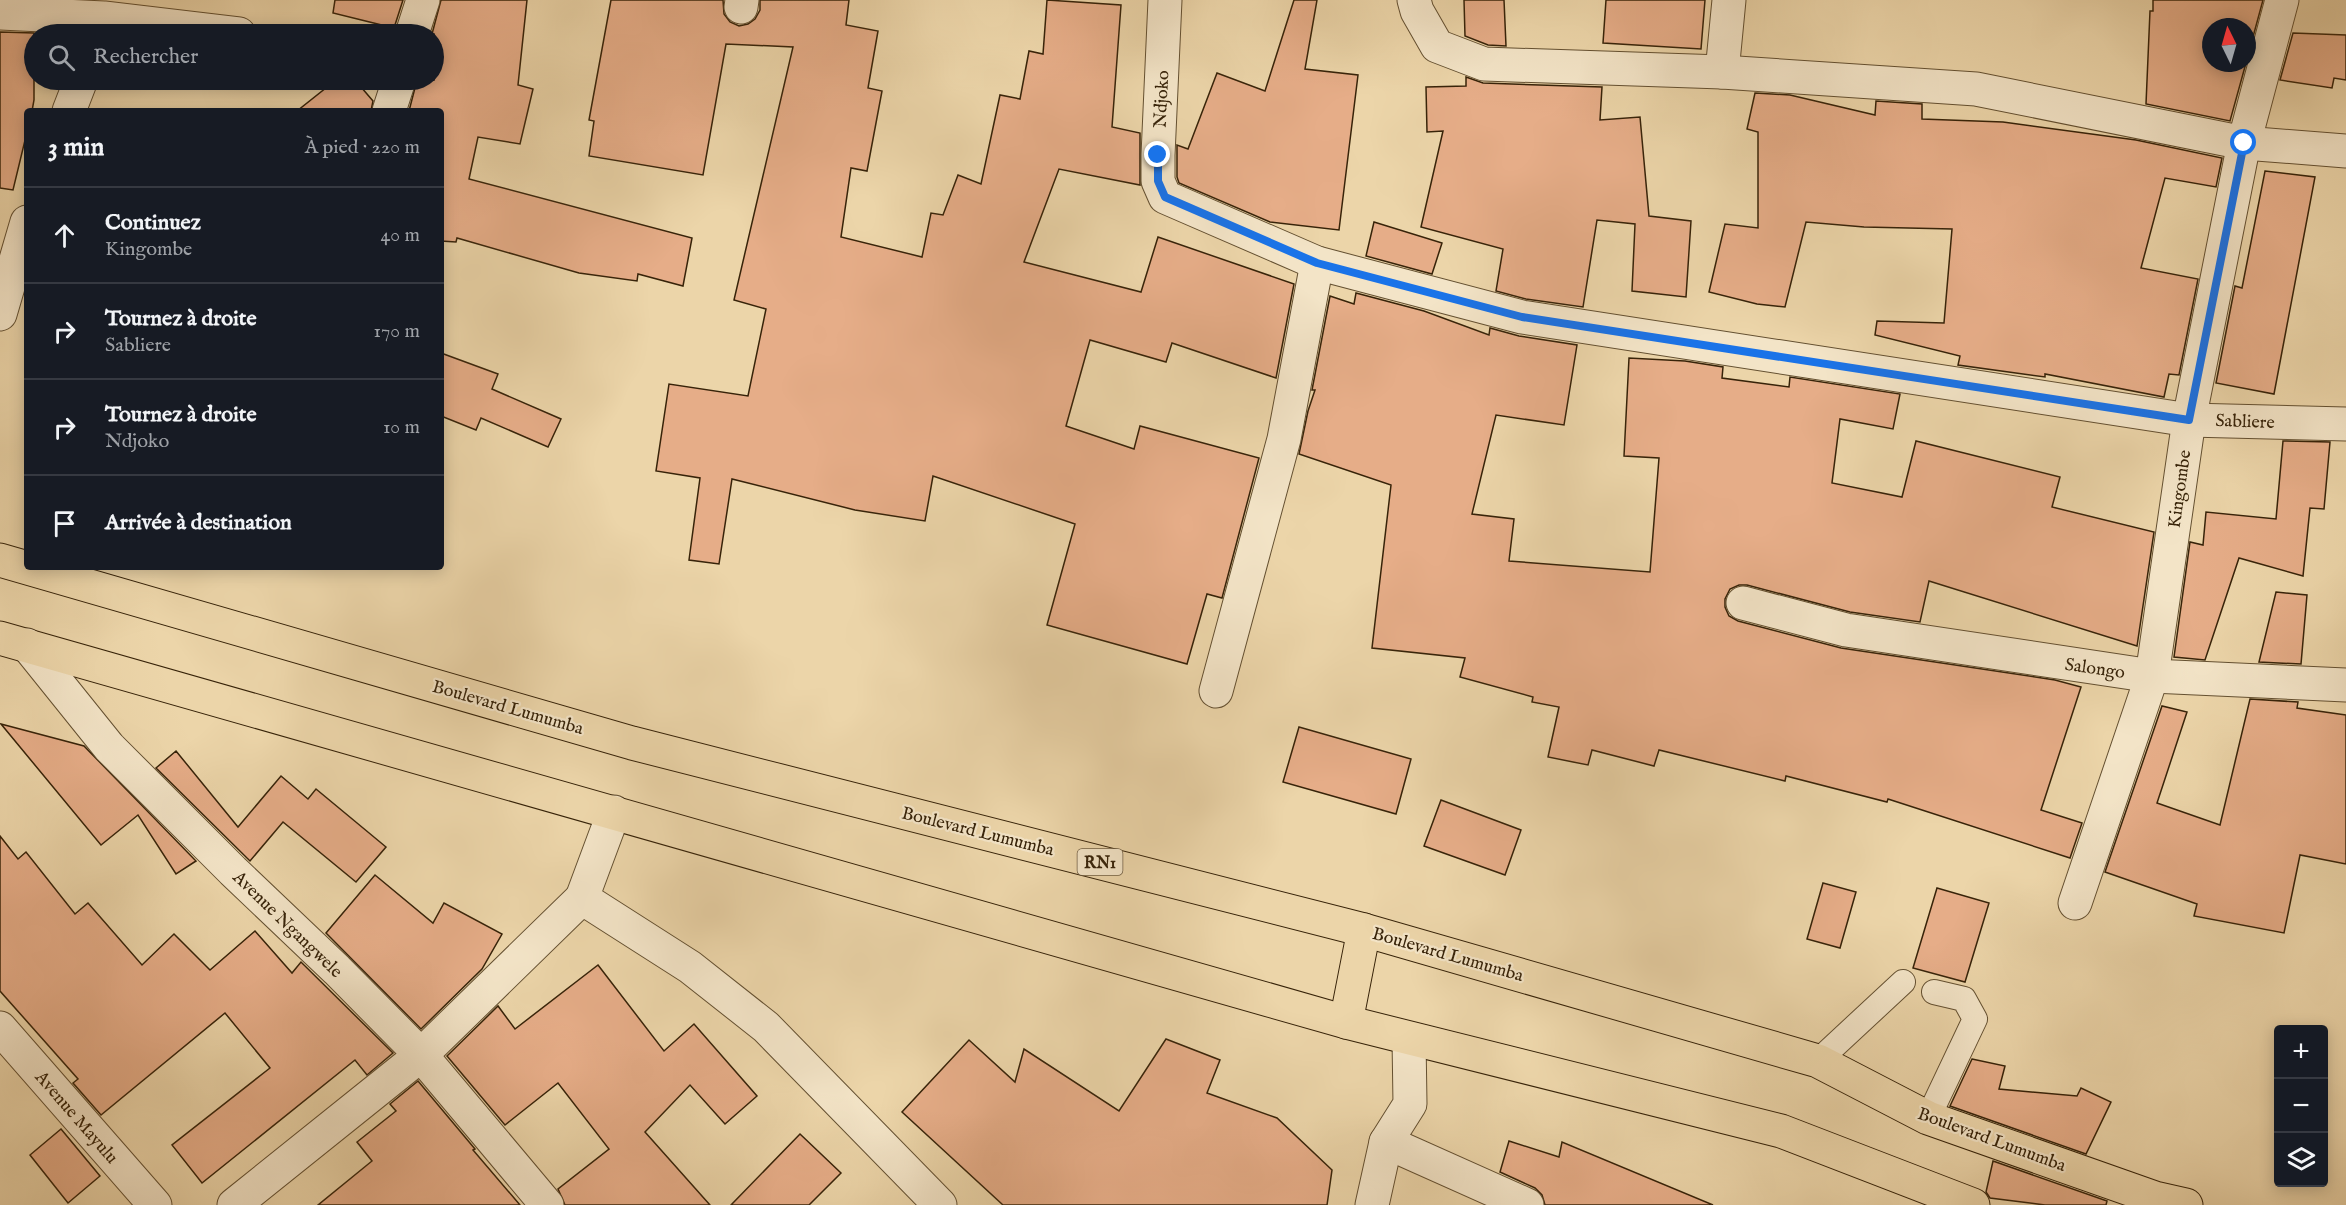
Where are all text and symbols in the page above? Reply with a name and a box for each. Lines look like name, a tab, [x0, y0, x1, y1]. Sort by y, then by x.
north arrow	[2202, 18, 2256, 72]
search box	[24, 24, 444, 90]
icon: search	[45, 41, 78, 74]
text: Rechercher	[93, 43, 198, 71]
street label: Ndjoko	[1150, 69, 1176, 129]
route start	[2230, 129, 2256, 155]
text: 3 min	[48, 131, 104, 164]
text: À pied · 220 m	[305, 135, 420, 160]
route end	[1144, 141, 1170, 167]
text: Continuez	[105, 209, 201, 237]
icon: ahead	[48, 219, 81, 252]
text: 40 m	[381, 223, 420, 248]
text: Kingombe	[105, 237, 192, 262]
text: Tournez à droite	[105, 305, 256, 333]
icon: right	[48, 315, 81, 348]
text: 170 m	[374, 319, 420, 344]
text: Sabliere	[105, 333, 171, 358]
text: Tournez à droite	[105, 401, 256, 429]
street label: Sabliere	[2215, 410, 2275, 435]
icon: right	[48, 411, 81, 444]
text: 10 m	[383, 415, 420, 440]
text: Ndjoko	[105, 429, 169, 454]
street label: Kingombe	[2164, 449, 2197, 530]
icon: arrive	[48, 507, 81, 540]
text: Arrivée à destination	[105, 509, 292, 537]
street label: Salongo	[2063, 654, 2127, 685]
street label: Boulevard Lumumba	[429, 676, 586, 741]
street label: Boulevard Lumumba	[899, 802, 1056, 863]
road number: RN1	[1078, 849, 1122, 875]
street label: Avenue Ngangwele	[226, 866, 347, 983]
street label: Boulevard Lumumba	[1369, 923, 1526, 988]
map controls	[2274, 1025, 2328, 1187]
button: +	[2274, 1025, 2328, 1079]
street label: Avenue Mayulu	[29, 1066, 123, 1169]
button: −	[2274, 1079, 2328, 1133]
street label: Boulevard Lumumba	[1914, 1103, 2069, 1178]
button: layers	[2274, 1133, 2328, 1187]

